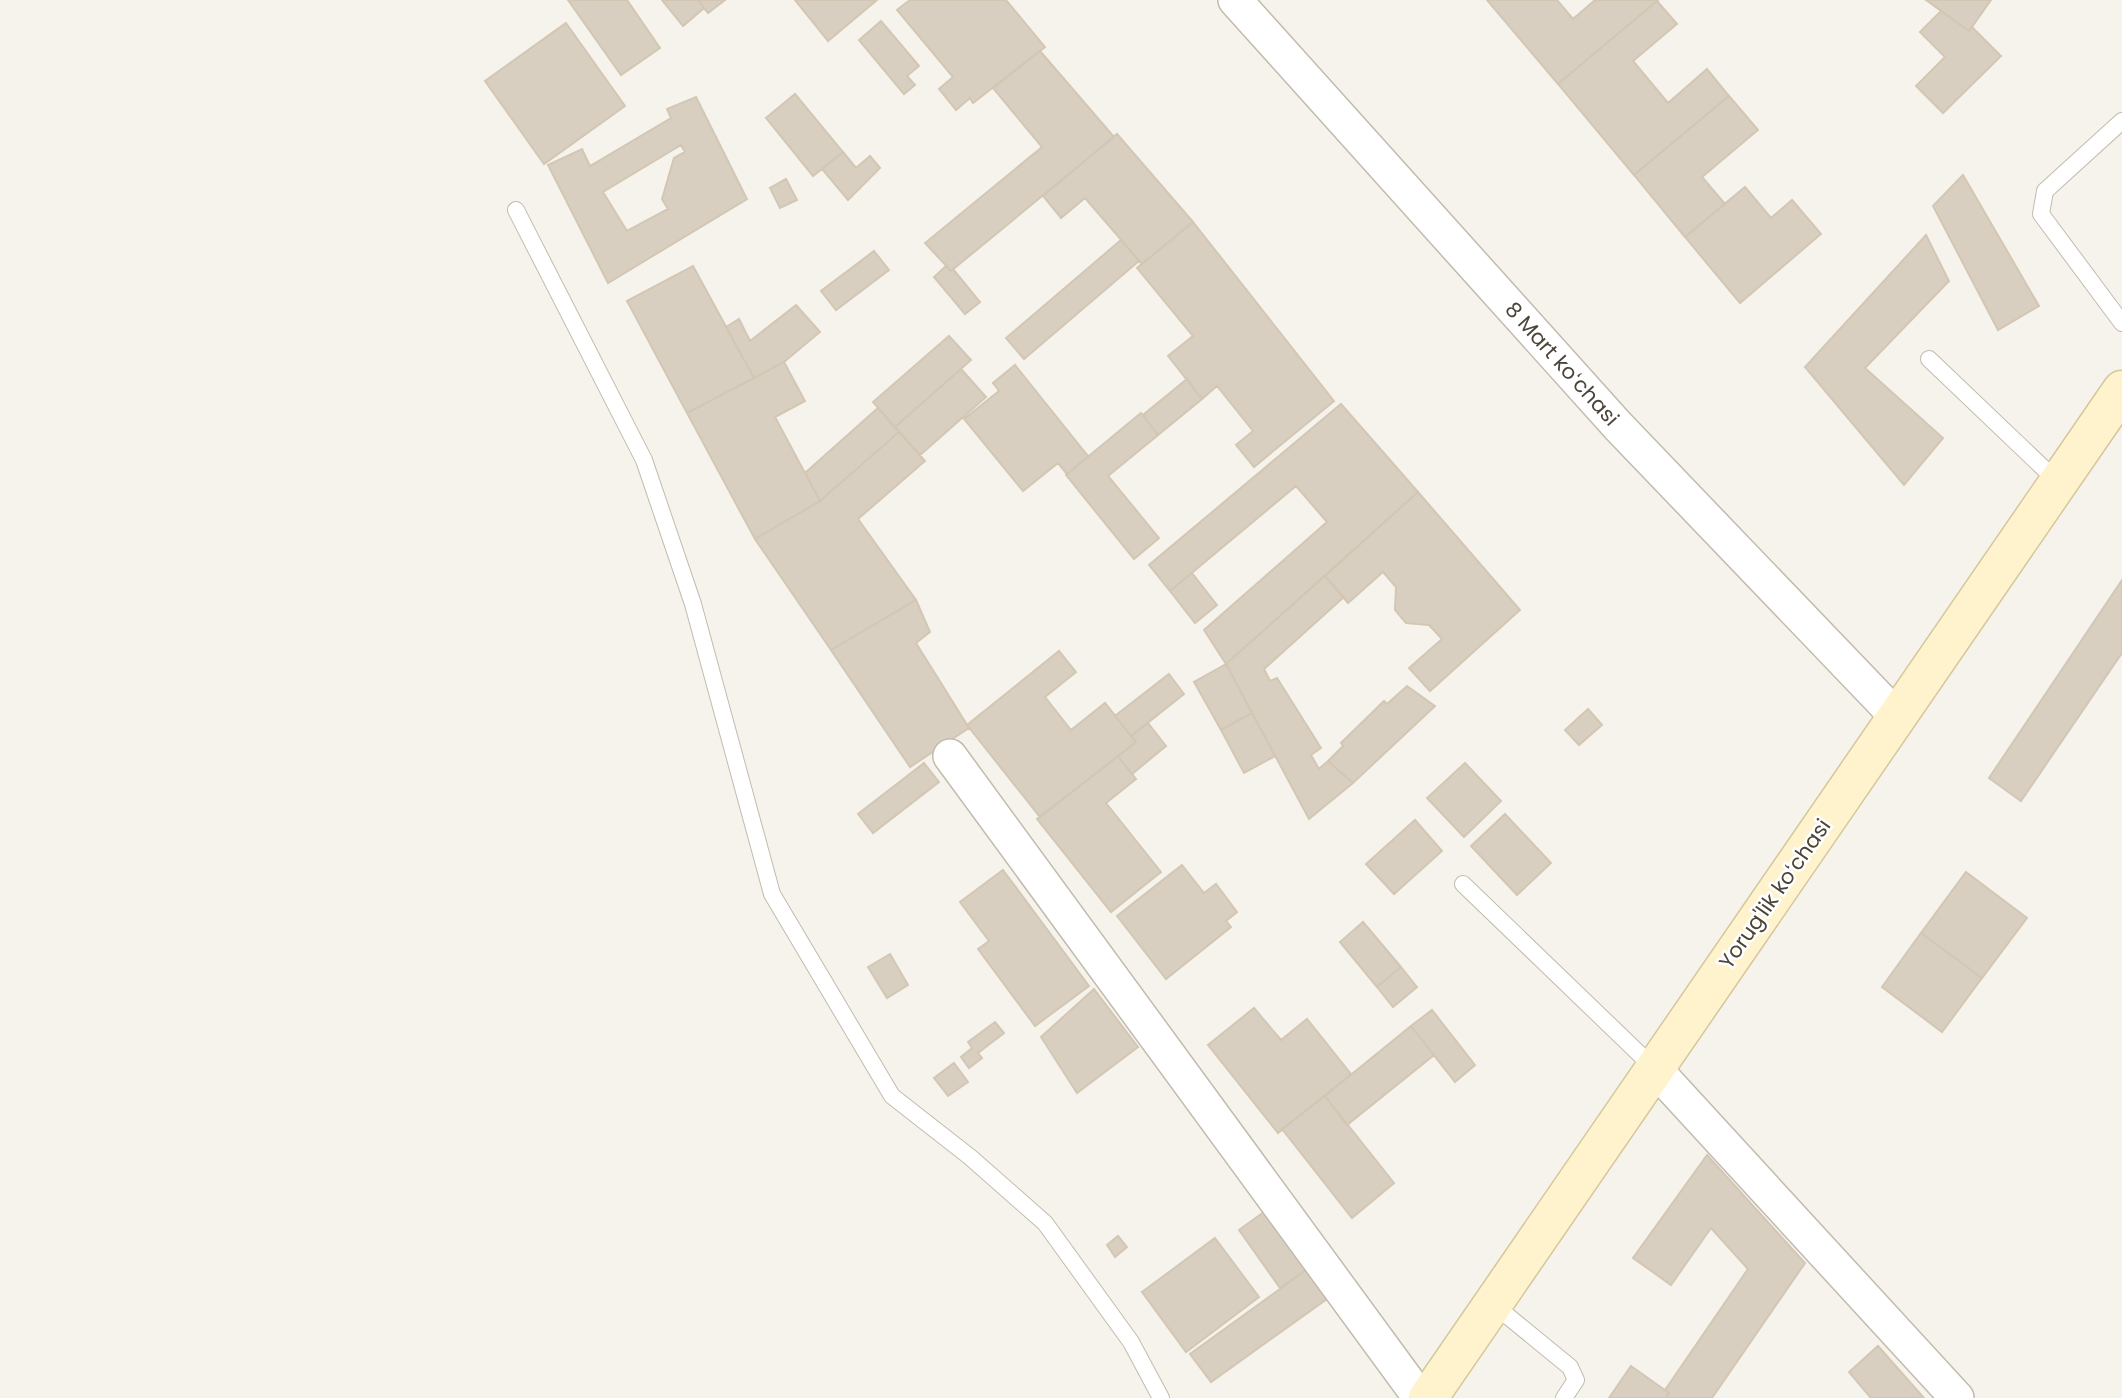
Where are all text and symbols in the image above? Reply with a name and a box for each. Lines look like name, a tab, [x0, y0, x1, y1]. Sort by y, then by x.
street label: 8 Mart koʻchasi	[1499, 295, 1626, 432]
street label: Yorug'lik koʻchasi	[1712, 813, 1837, 974]

